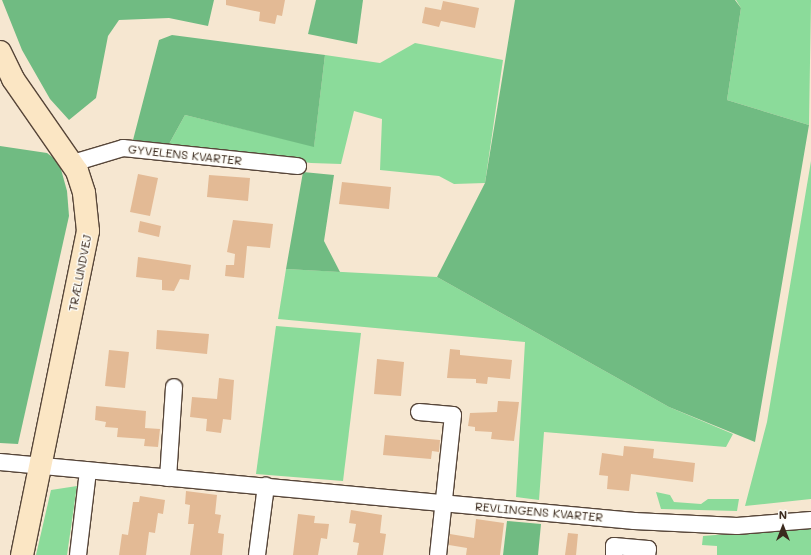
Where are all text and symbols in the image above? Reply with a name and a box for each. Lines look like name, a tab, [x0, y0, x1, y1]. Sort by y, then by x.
street label: GYVELENS KVARTER	[127, 142, 243, 168]
street label: TRÆLUNDVEJ	[65, 233, 95, 313]
street label: REVLINGENS KVARTER	[474, 499, 604, 525]
north arrow	[763, 507, 803, 547]
text: N	[779, 507, 787, 522]

